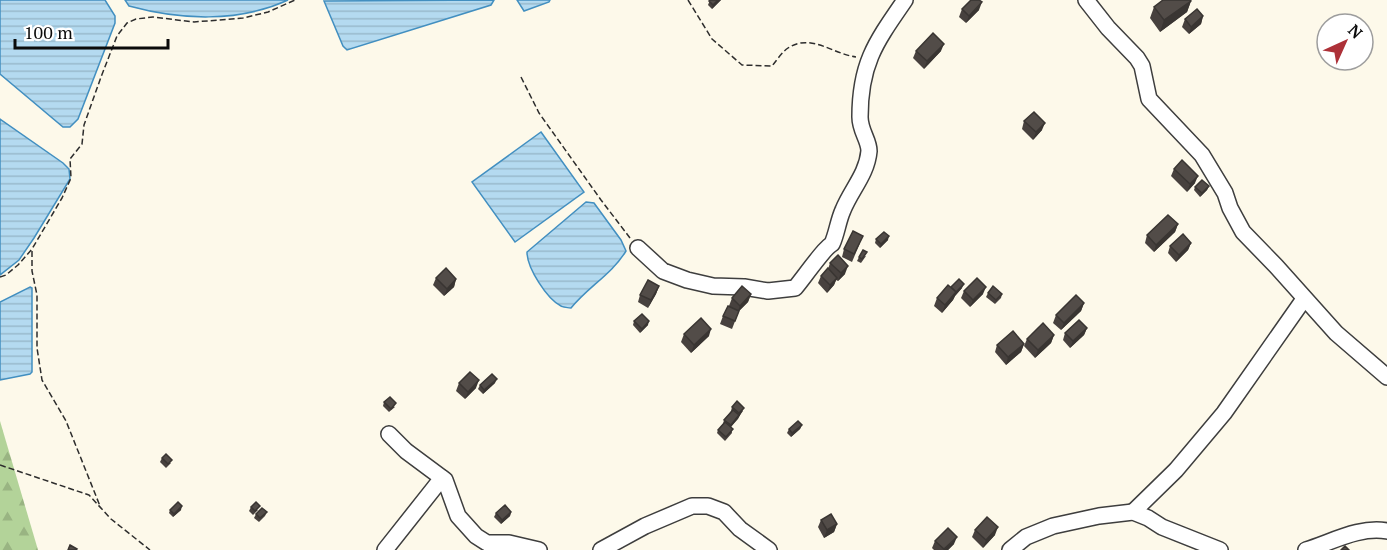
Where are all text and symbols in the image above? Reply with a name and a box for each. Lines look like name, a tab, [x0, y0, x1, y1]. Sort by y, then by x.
scale bar	[15, 12, 168, 50]
north arrow	[1315, 12, 1375, 72]
text: N	[1344, 19, 1368, 43]
text: 100 m	[24, 20, 73, 44]

